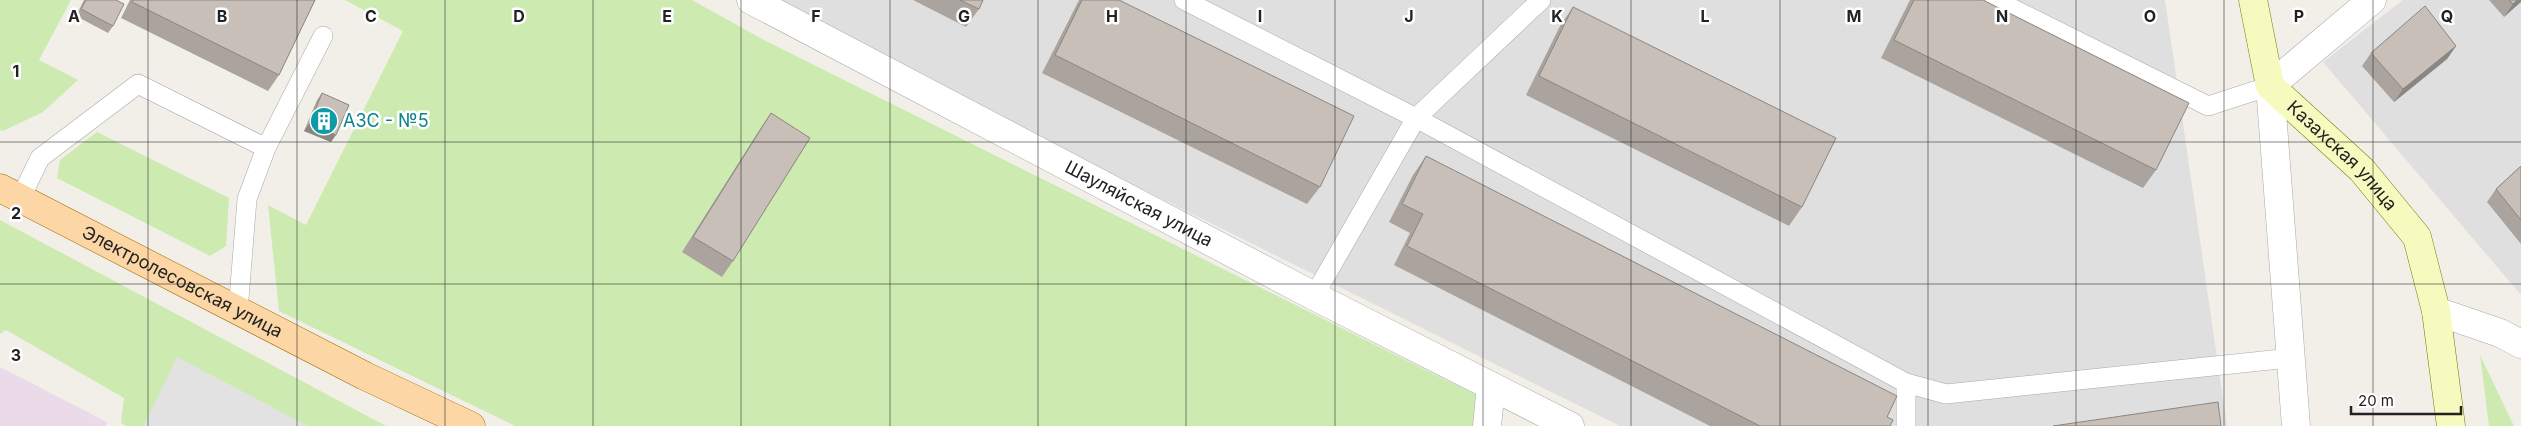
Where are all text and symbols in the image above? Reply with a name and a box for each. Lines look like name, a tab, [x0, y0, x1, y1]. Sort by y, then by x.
text: A	[68, 6, 80, 26]
text: B	[217, 6, 227, 26]
text: C	[365, 6, 377, 26]
text: D	[513, 6, 525, 26]
text: E	[662, 6, 672, 26]
text: F	[811, 6, 821, 26]
text: G	[958, 6, 970, 26]
text: H	[1106, 6, 1118, 26]
text: I	[1258, 6, 1262, 26]
text: J	[1404, 6, 1414, 26]
text: K	[1551, 6, 1563, 26]
text: L	[1700, 6, 1710, 26]
text: M	[1847, 6, 1861, 26]
text: N	[1996, 6, 2008, 26]
text: O	[2144, 6, 2156, 26]
text: P	[2294, 6, 2304, 26]
text: Q	[2441, 6, 2453, 26]
text: 1	[13, 61, 19, 81]
street label: Казахская улица	[2283, 96, 2402, 214]
building icon: АЗС - №5	[309, 106, 339, 136]
place label: АЗС - №5	[343, 110, 429, 131]
street label: Шауляйская улица	[1062, 156, 1216, 251]
text: 2	[11, 203, 21, 223]
street label: Электролесовская улица	[79, 221, 286, 342]
text: 3	[11, 345, 21, 365]
scale bar	[2351, 384, 2461, 416]
text: 20 m	[2358, 391, 2394, 410]

